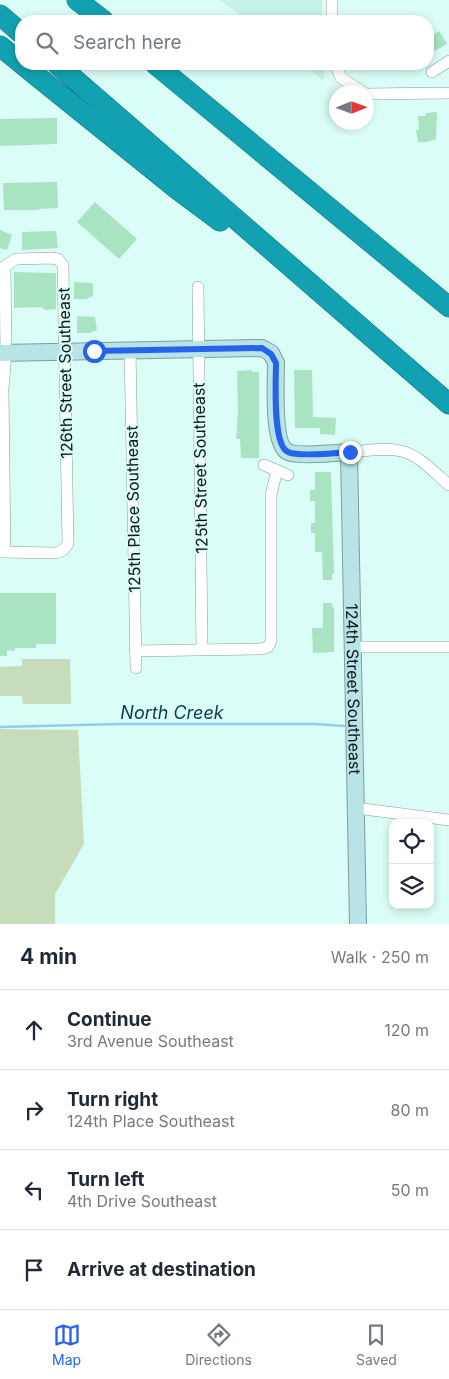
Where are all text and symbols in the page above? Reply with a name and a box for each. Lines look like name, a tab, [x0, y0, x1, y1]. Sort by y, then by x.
search box	[15, 15, 434, 70]
icon: search	[33, 29, 61, 57]
text: Search here	[73, 31, 182, 54]
north arrow	[329, 85, 374, 130]
street label: 126th Street Southeast	[54, 287, 76, 459]
route start	[83, 340, 106, 363]
street label: 125th Street Southeast	[189, 382, 211, 554]
street label: 125th Place Southeast	[122, 425, 144, 593]
route end	[339, 441, 362, 464]
street label: 124th Street Southeast	[342, 603, 365, 775]
water label: North Creek	[120, 702, 225, 723]
map controls	[389, 819, 434, 909]
button: locate	[389, 819, 434, 864]
button: layers	[389, 864, 434, 909]
text: 4 min	[20, 944, 77, 969]
text: Walk · 250 m	[331, 947, 429, 967]
text: Continue	[67, 1008, 152, 1031]
icon: ahead	[20, 1016, 48, 1044]
text: 120 m	[384, 1020, 429, 1040]
text: 3rd Avenue Southeast	[67, 1031, 234, 1051]
text: Turn right	[67, 1088, 158, 1111]
icon: right	[20, 1096, 48, 1124]
text: 80 m	[390, 1100, 429, 1120]
text: 124th Place Southeast	[67, 1111, 235, 1131]
text: Turn left	[67, 1168, 145, 1191]
icon: left	[20, 1176, 48, 1204]
text: 50 m	[391, 1180, 429, 1200]
text: 4th Drive Southeast	[67, 1191, 217, 1211]
icon: arrive	[20, 1256, 48, 1284]
text: Arrive at destination	[67, 1258, 256, 1281]
tab: Map	[52, 1321, 81, 1368]
tab: Directions	[185, 1321, 252, 1368]
tab: Saved	[356, 1321, 397, 1368]

